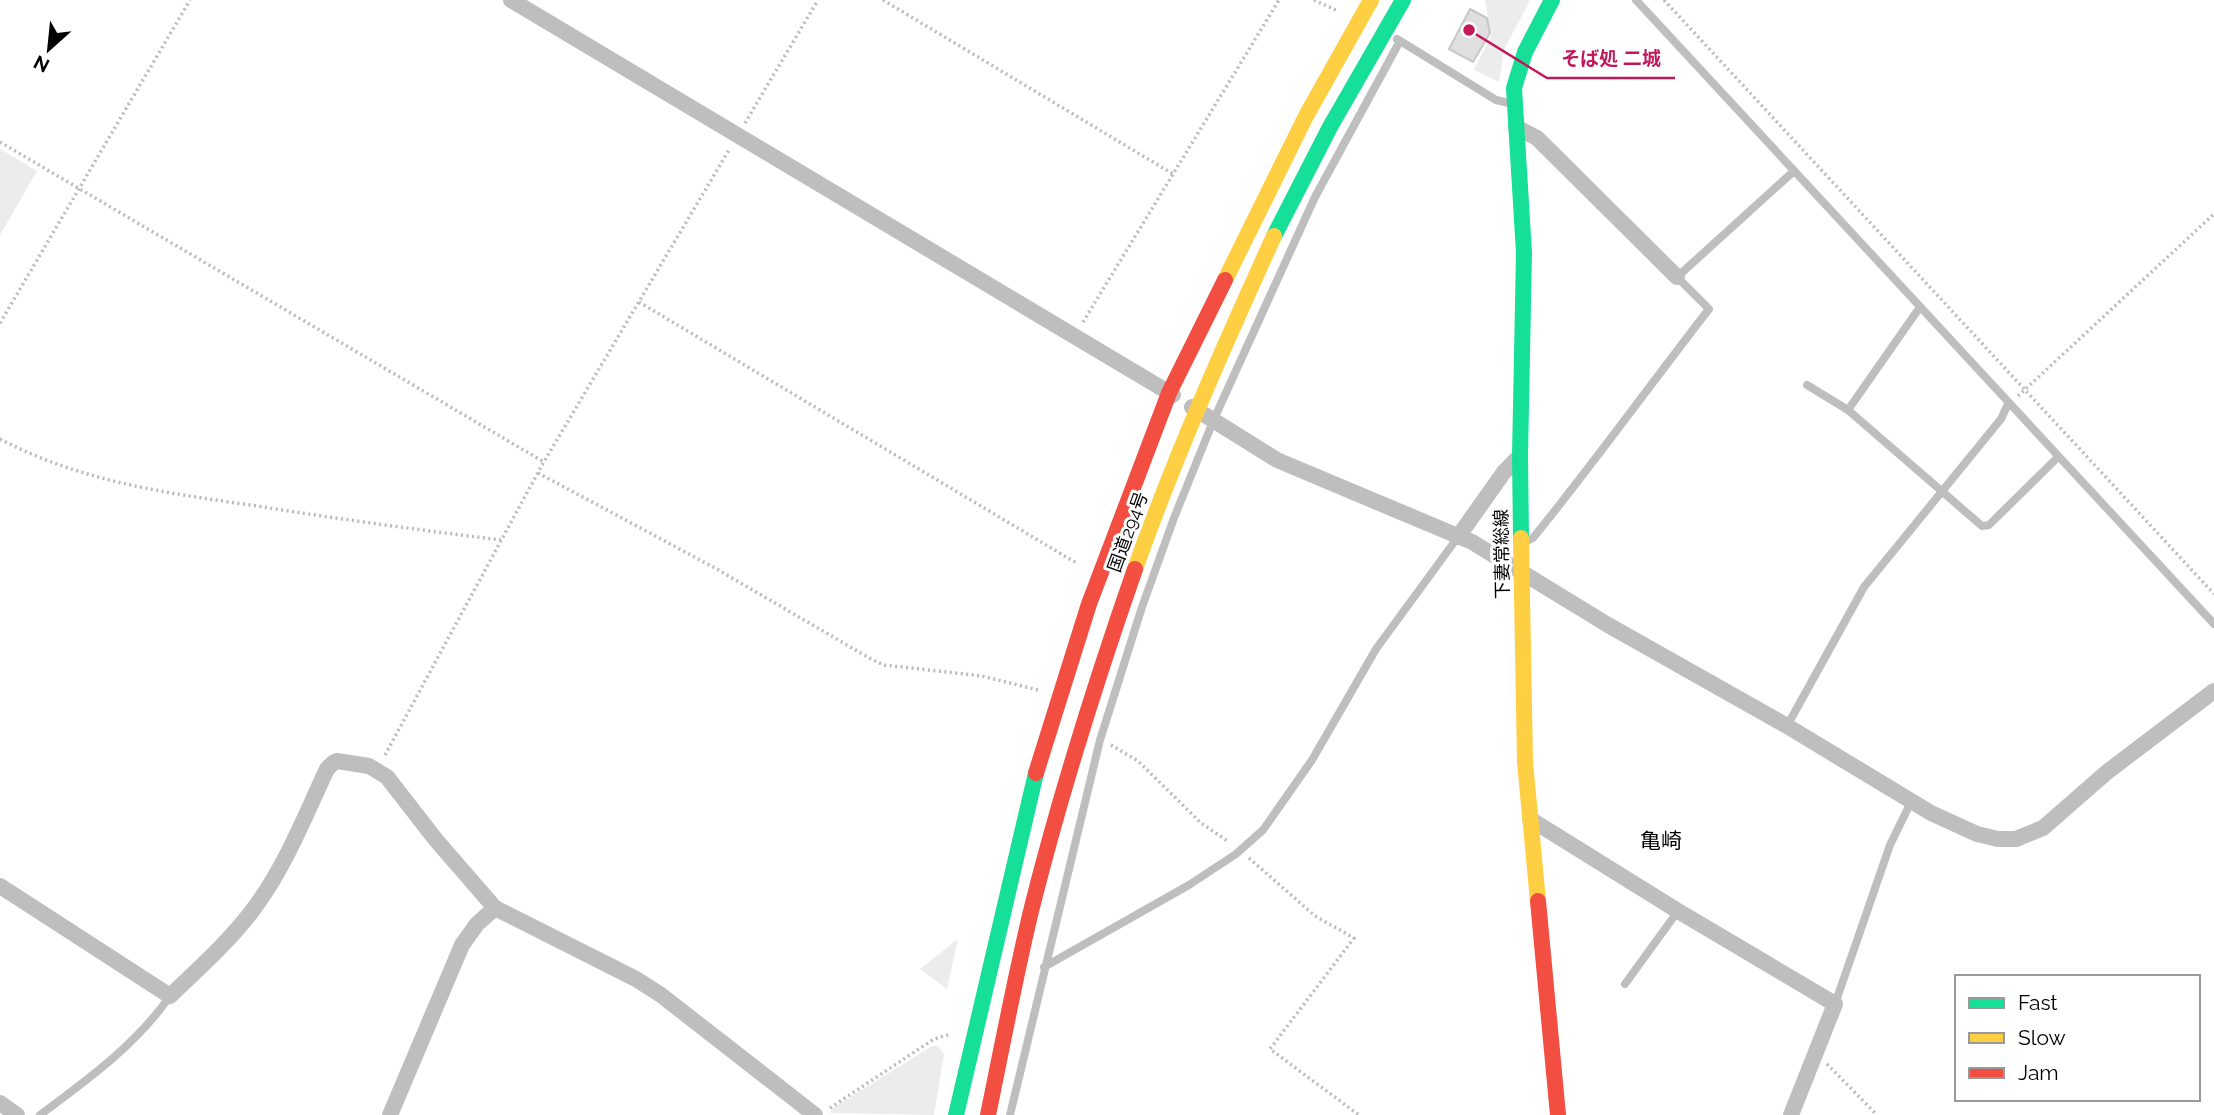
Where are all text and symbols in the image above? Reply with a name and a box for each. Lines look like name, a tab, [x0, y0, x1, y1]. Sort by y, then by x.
north arrow	[14, 14, 84, 84]
callout: そば処 二城	[1547, 38, 1675, 78]
text: そば処 二城	[1561, 47, 1661, 69]
text: N	[30, 51, 53, 77]
street label: 国道294号	[1103, 489, 1152, 575]
street label: 下妻常総線	[1490, 509, 1513, 599]
district label: 亀崎	[1640, 828, 1682, 853]
legend	[1955, 975, 2200, 1101]
text: Fast	[2018, 990, 2058, 1015]
text: Slow	[2018, 1025, 2066, 1050]
text: Jam	[2018, 1060, 2059, 1085]

